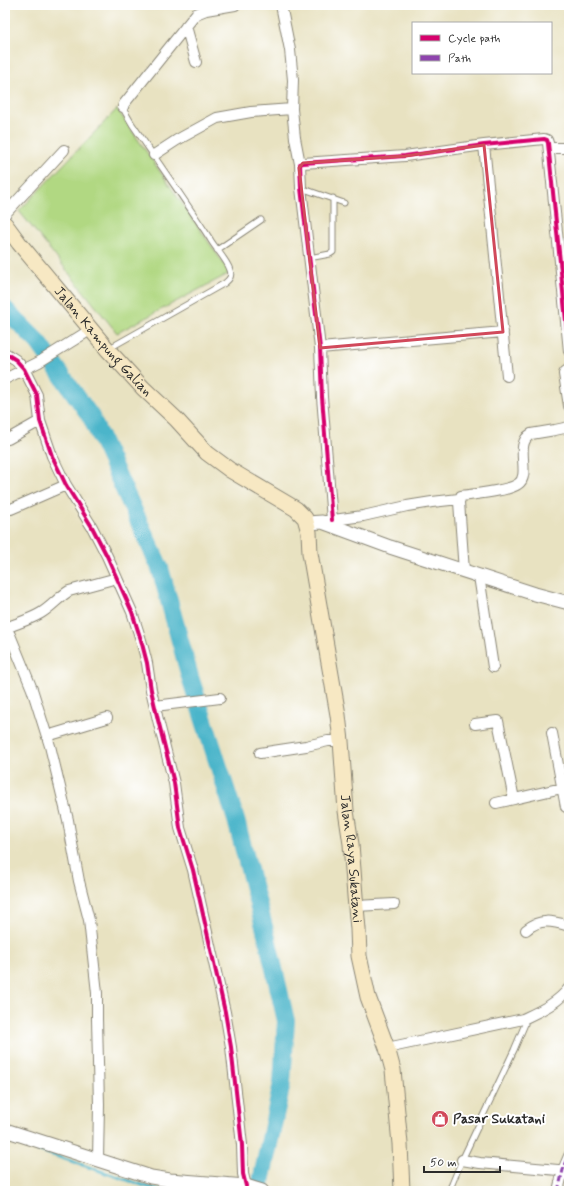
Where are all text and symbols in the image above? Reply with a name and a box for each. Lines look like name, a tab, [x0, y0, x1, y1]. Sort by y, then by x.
legend	[412, 22, 552, 74]
text: Cycle path	[448, 31, 500, 47]
text: Path	[448, 51, 471, 67]
street label: Jalan Kampung Galian	[50, 283, 156, 401]
street label: Jalan Raya Sukatani	[336, 794, 366, 924]
shop icon: Pasar Sukatani	[430, 1109, 450, 1129]
place label: Pasar Sukatani	[453, 1110, 545, 1128]
scale bar	[424, 1148, 500, 1174]
text: 50 m	[430, 1155, 457, 1171]

